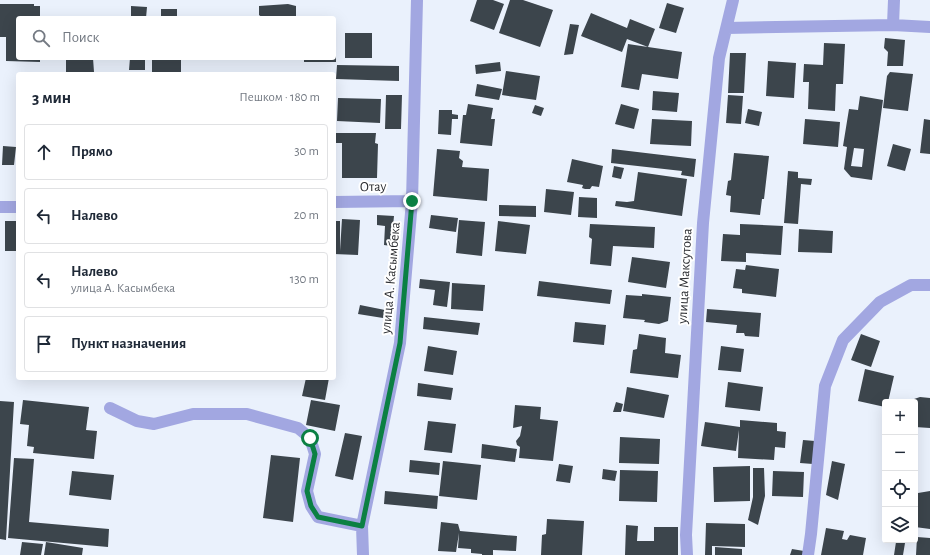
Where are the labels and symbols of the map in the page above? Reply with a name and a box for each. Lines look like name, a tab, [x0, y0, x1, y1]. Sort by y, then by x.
street label: Отау	[360, 180, 386, 194]
route end	[403, 192, 421, 210]
street label: улица А. Касымбека	[379, 221, 403, 336]
street label: улица Максутова	[675, 227, 695, 325]
route start	[301, 429, 319, 447]

